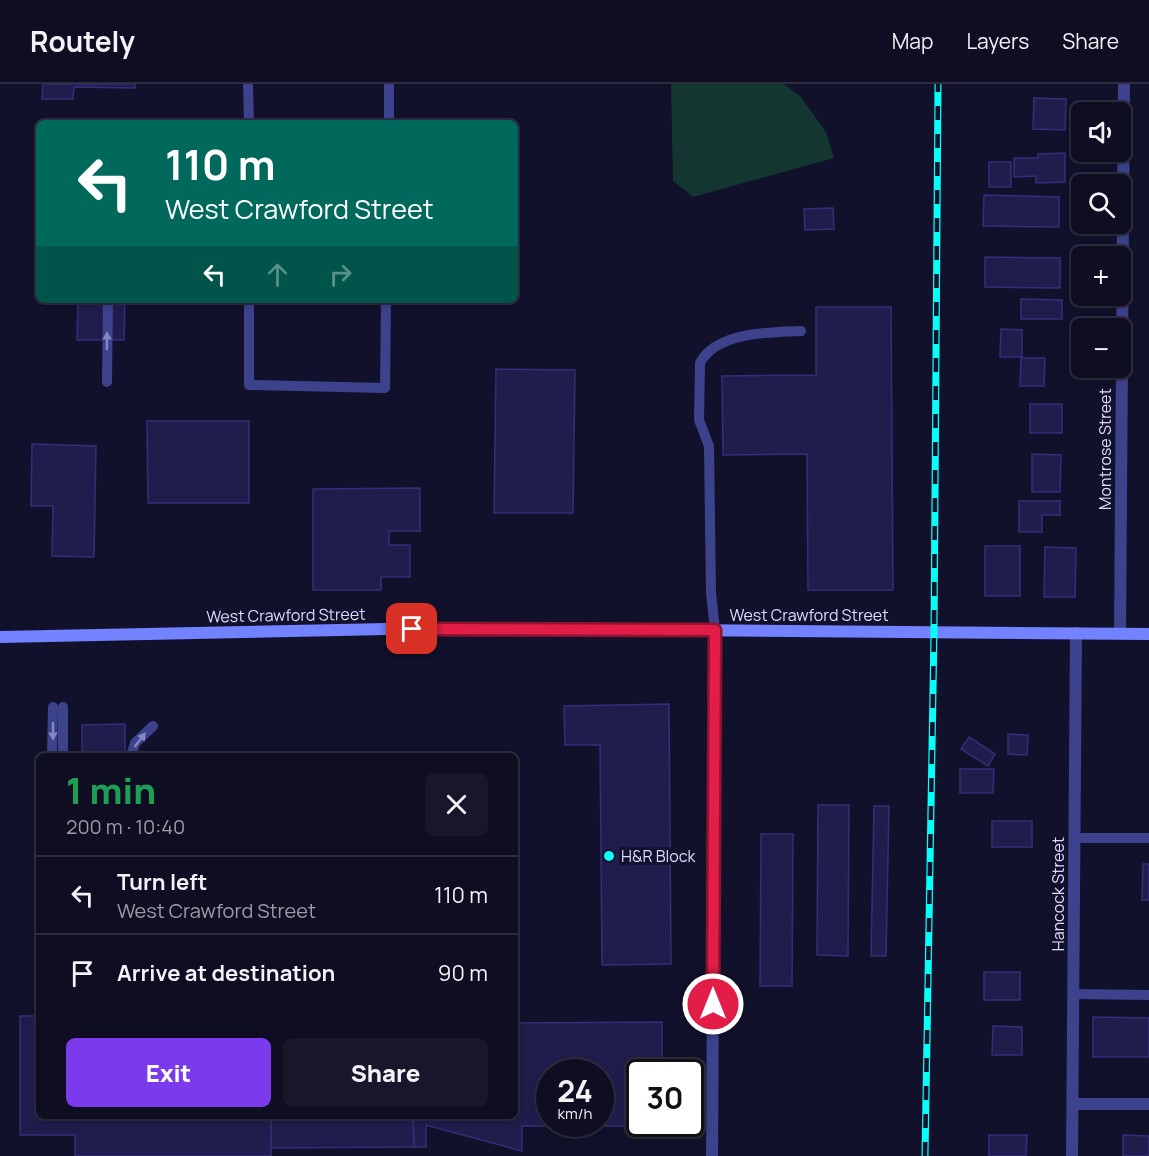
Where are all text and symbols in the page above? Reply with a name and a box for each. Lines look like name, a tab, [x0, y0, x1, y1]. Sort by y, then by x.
text: Routely	[30, 22, 135, 60]
text: Map	[892, 27, 933, 55]
text: Layers	[966, 27, 1029, 55]
text: Share	[1062, 27, 1119, 55]
map controls	[1071, 102, 1131, 378]
button: sound	[1071, 102, 1131, 162]
text: 110 m	[165, 135, 276, 193]
icon: left	[66, 144, 144, 222]
button: search	[1071, 174, 1131, 234]
text: West Crawford Street	[165, 190, 434, 227]
button: +	[1071, 246, 1131, 306]
icon: left	[198, 258, 231, 291]
icon: ahead	[261, 258, 294, 291]
icon: right	[324, 258, 357, 291]
button: −	[1071, 318, 1131, 378]
one-way arrow	[102, 332, 112, 351]
street label: Montrose Street	[1094, 388, 1116, 510]
street label: West Crawford Street	[206, 603, 366, 627]
pin	[386, 603, 437, 654]
street label: West Crawford Street	[729, 604, 889, 626]
icon: arrive	[395, 612, 428, 645]
one-way arrow	[48, 722, 58, 741]
one-way arrow	[133, 732, 145, 747]
text: 1 min	[66, 766, 156, 815]
button: close	[425, 773, 488, 836]
text: 200 m · 10:40	[66, 813, 185, 840]
street label: Hancock Street	[1047, 837, 1069, 951]
place label: H&R Block	[621, 845, 697, 867]
marker: H&R Block	[602, 849, 616, 863]
text: Turn left	[117, 867, 207, 897]
icon: left	[66, 879, 99, 912]
text: 110 m	[434, 880, 488, 910]
text: West Crawford Street	[117, 897, 316, 924]
icon: arrive	[66, 957, 99, 990]
text: Arrive at destination	[117, 958, 335, 988]
text: 90 m	[438, 958, 488, 988]
position arrow	[681, 972, 745, 1036]
button: Exit	[66, 1038, 271, 1107]
button: Share	[283, 1038, 488, 1107]
speed limit sign: 30	[626, 1059, 704, 1137]
text: 24	[557, 1070, 593, 1111]
text: km/h	[558, 1103, 592, 1124]

